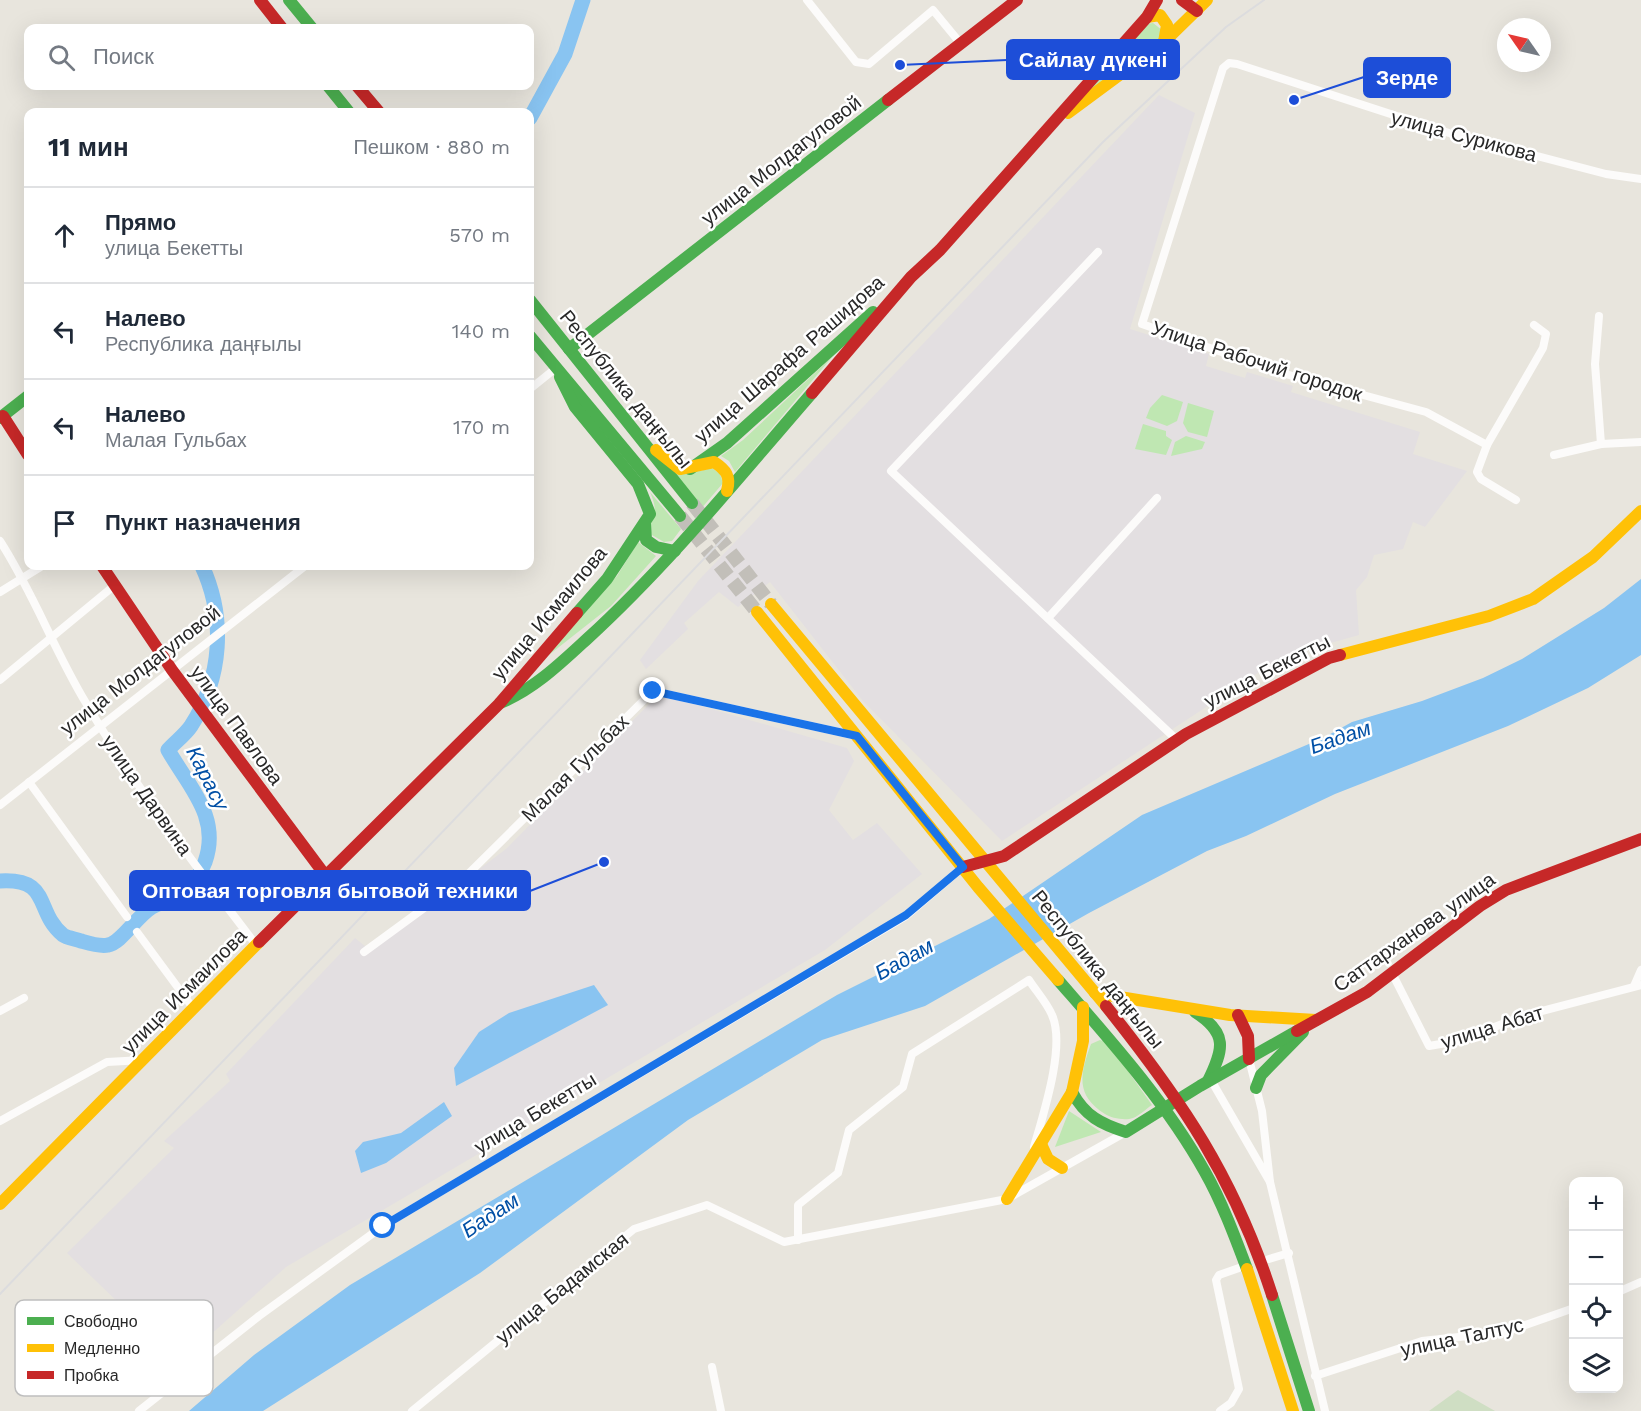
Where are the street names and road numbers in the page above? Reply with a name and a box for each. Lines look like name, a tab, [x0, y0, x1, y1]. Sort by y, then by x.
street label: улица Молдагуловой	[696, 90, 866, 230]
street label: улица Сурикова	[1388, 105, 1540, 167]
street label: улица Шарафа Рашидова	[689, 270, 889, 448]
street label: Республика даңғылы	[555, 305, 697, 473]
street label: Улица Рабочий городок	[1148, 316, 1366, 407]
street label: улица Исмаилова	[486, 541, 612, 685]
street label: улица Молдагуловой	[55, 600, 225, 740]
street label: улица Бекетты	[1200, 629, 1334, 713]
street label: улица Павлова	[186, 661, 289, 790]
street label: Малая Гульбах	[516, 709, 634, 827]
street label: улица Дарвина	[97, 730, 198, 861]
street label: Саттарханова улица	[1329, 867, 1500, 997]
street label: Республика даңғылы	[1027, 885, 1169, 1053]
street label: улица Исмаилова	[117, 923, 252, 1058]
street label: улица Абат	[1438, 1000, 1546, 1054]
street label: улица Бекетты	[470, 1067, 600, 1159]
street label: улица Бадамская	[491, 1227, 633, 1349]
street label: улица Талтус	[1398, 1312, 1526, 1362]

